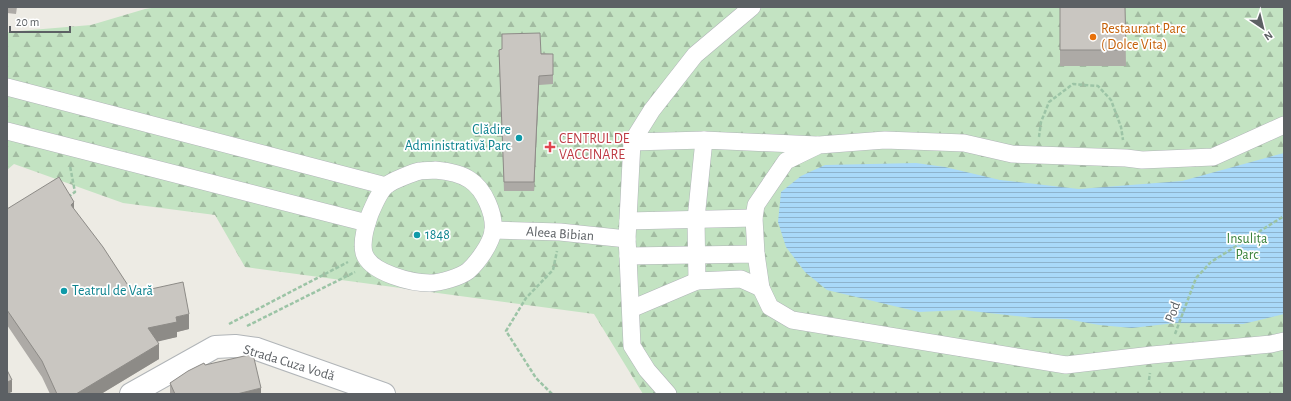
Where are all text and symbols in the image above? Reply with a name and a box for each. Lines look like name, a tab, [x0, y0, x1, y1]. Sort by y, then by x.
scale bar	[10, 8, 70, 34]
north arrow	[1243, 8, 1283, 48]
text: 20 m	[16, 16, 39, 28]
place label: Restaurant Parc ( Dolce Vita)	[1101, 22, 1186, 52]
text: N	[1262, 29, 1275, 42]
marker: Restaurant Parc ( Dolce Vita)	[1088, 32, 1098, 42]
place label: Clădire Administrativă Parc	[405, 123, 512, 153]
place label: CENTRUL DE VACCINARE	[559, 132, 630, 162]
marker: Clădire Administrativă Parc	[514, 133, 524, 143]
marker: CENTRUL DE VACCINARE	[544, 141, 556, 153]
street label: Aleea Bibian	[525, 225, 595, 243]
place label: 1848	[425, 228, 450, 242]
marker: 1848	[412, 230, 422, 240]
park label: Insulița Parc	[1227, 232, 1268, 262]
place label: Teatrul de Vară	[72, 284, 154, 298]
marker: Teatrul de Vară	[59, 286, 69, 296]
street label: Pod	[1163, 300, 1183, 324]
street label: Strada Cuza Vodă	[242, 342, 337, 384]

